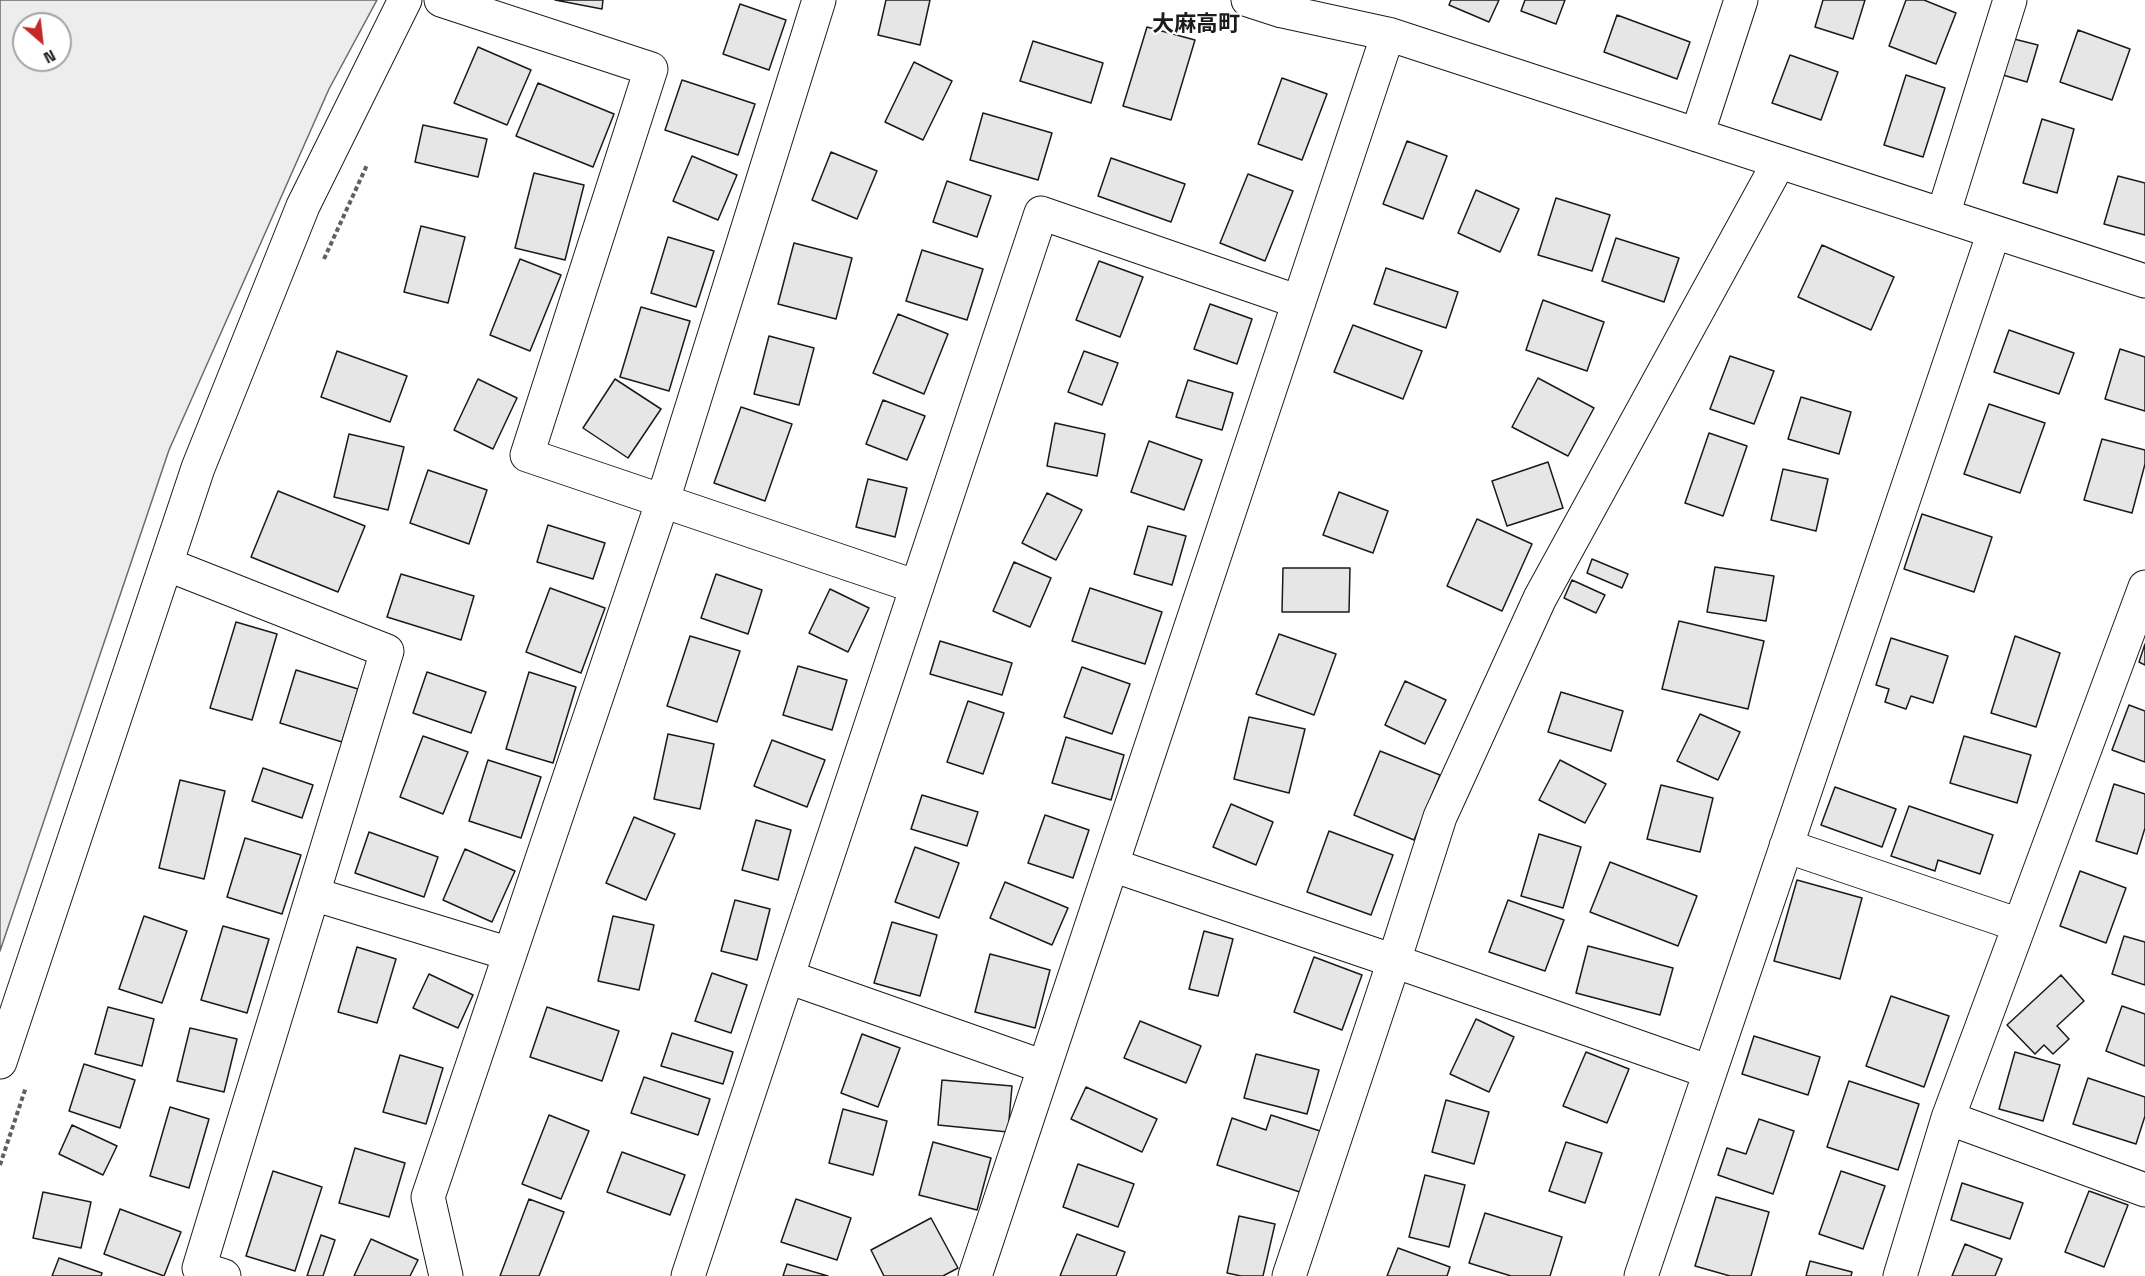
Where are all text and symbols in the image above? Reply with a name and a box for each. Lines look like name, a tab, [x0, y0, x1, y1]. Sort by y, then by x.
north arrow	[12, 12, 72, 72]
district label: 大麻高町	[1152, 12, 1240, 38]
text: N	[40, 45, 59, 68]

